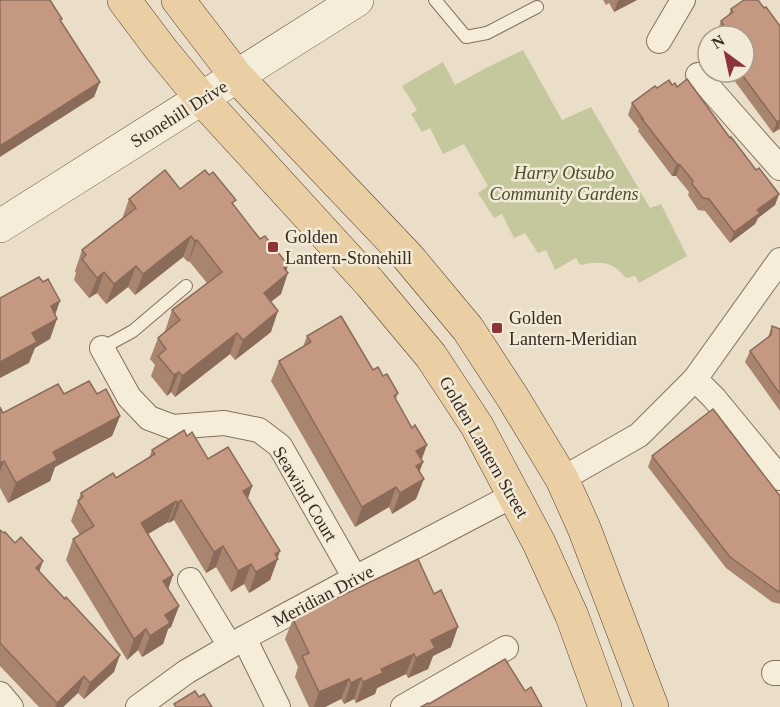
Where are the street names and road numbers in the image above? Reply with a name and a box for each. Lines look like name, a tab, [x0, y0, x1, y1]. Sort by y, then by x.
street label: Stonehill Drive	[127, 76, 231, 152]
street label: Golden Lantern Street	[435, 373, 533, 521]
street label: Seawind Court	[269, 443, 341, 545]
street label: Meridian Drive	[269, 561, 377, 631]

